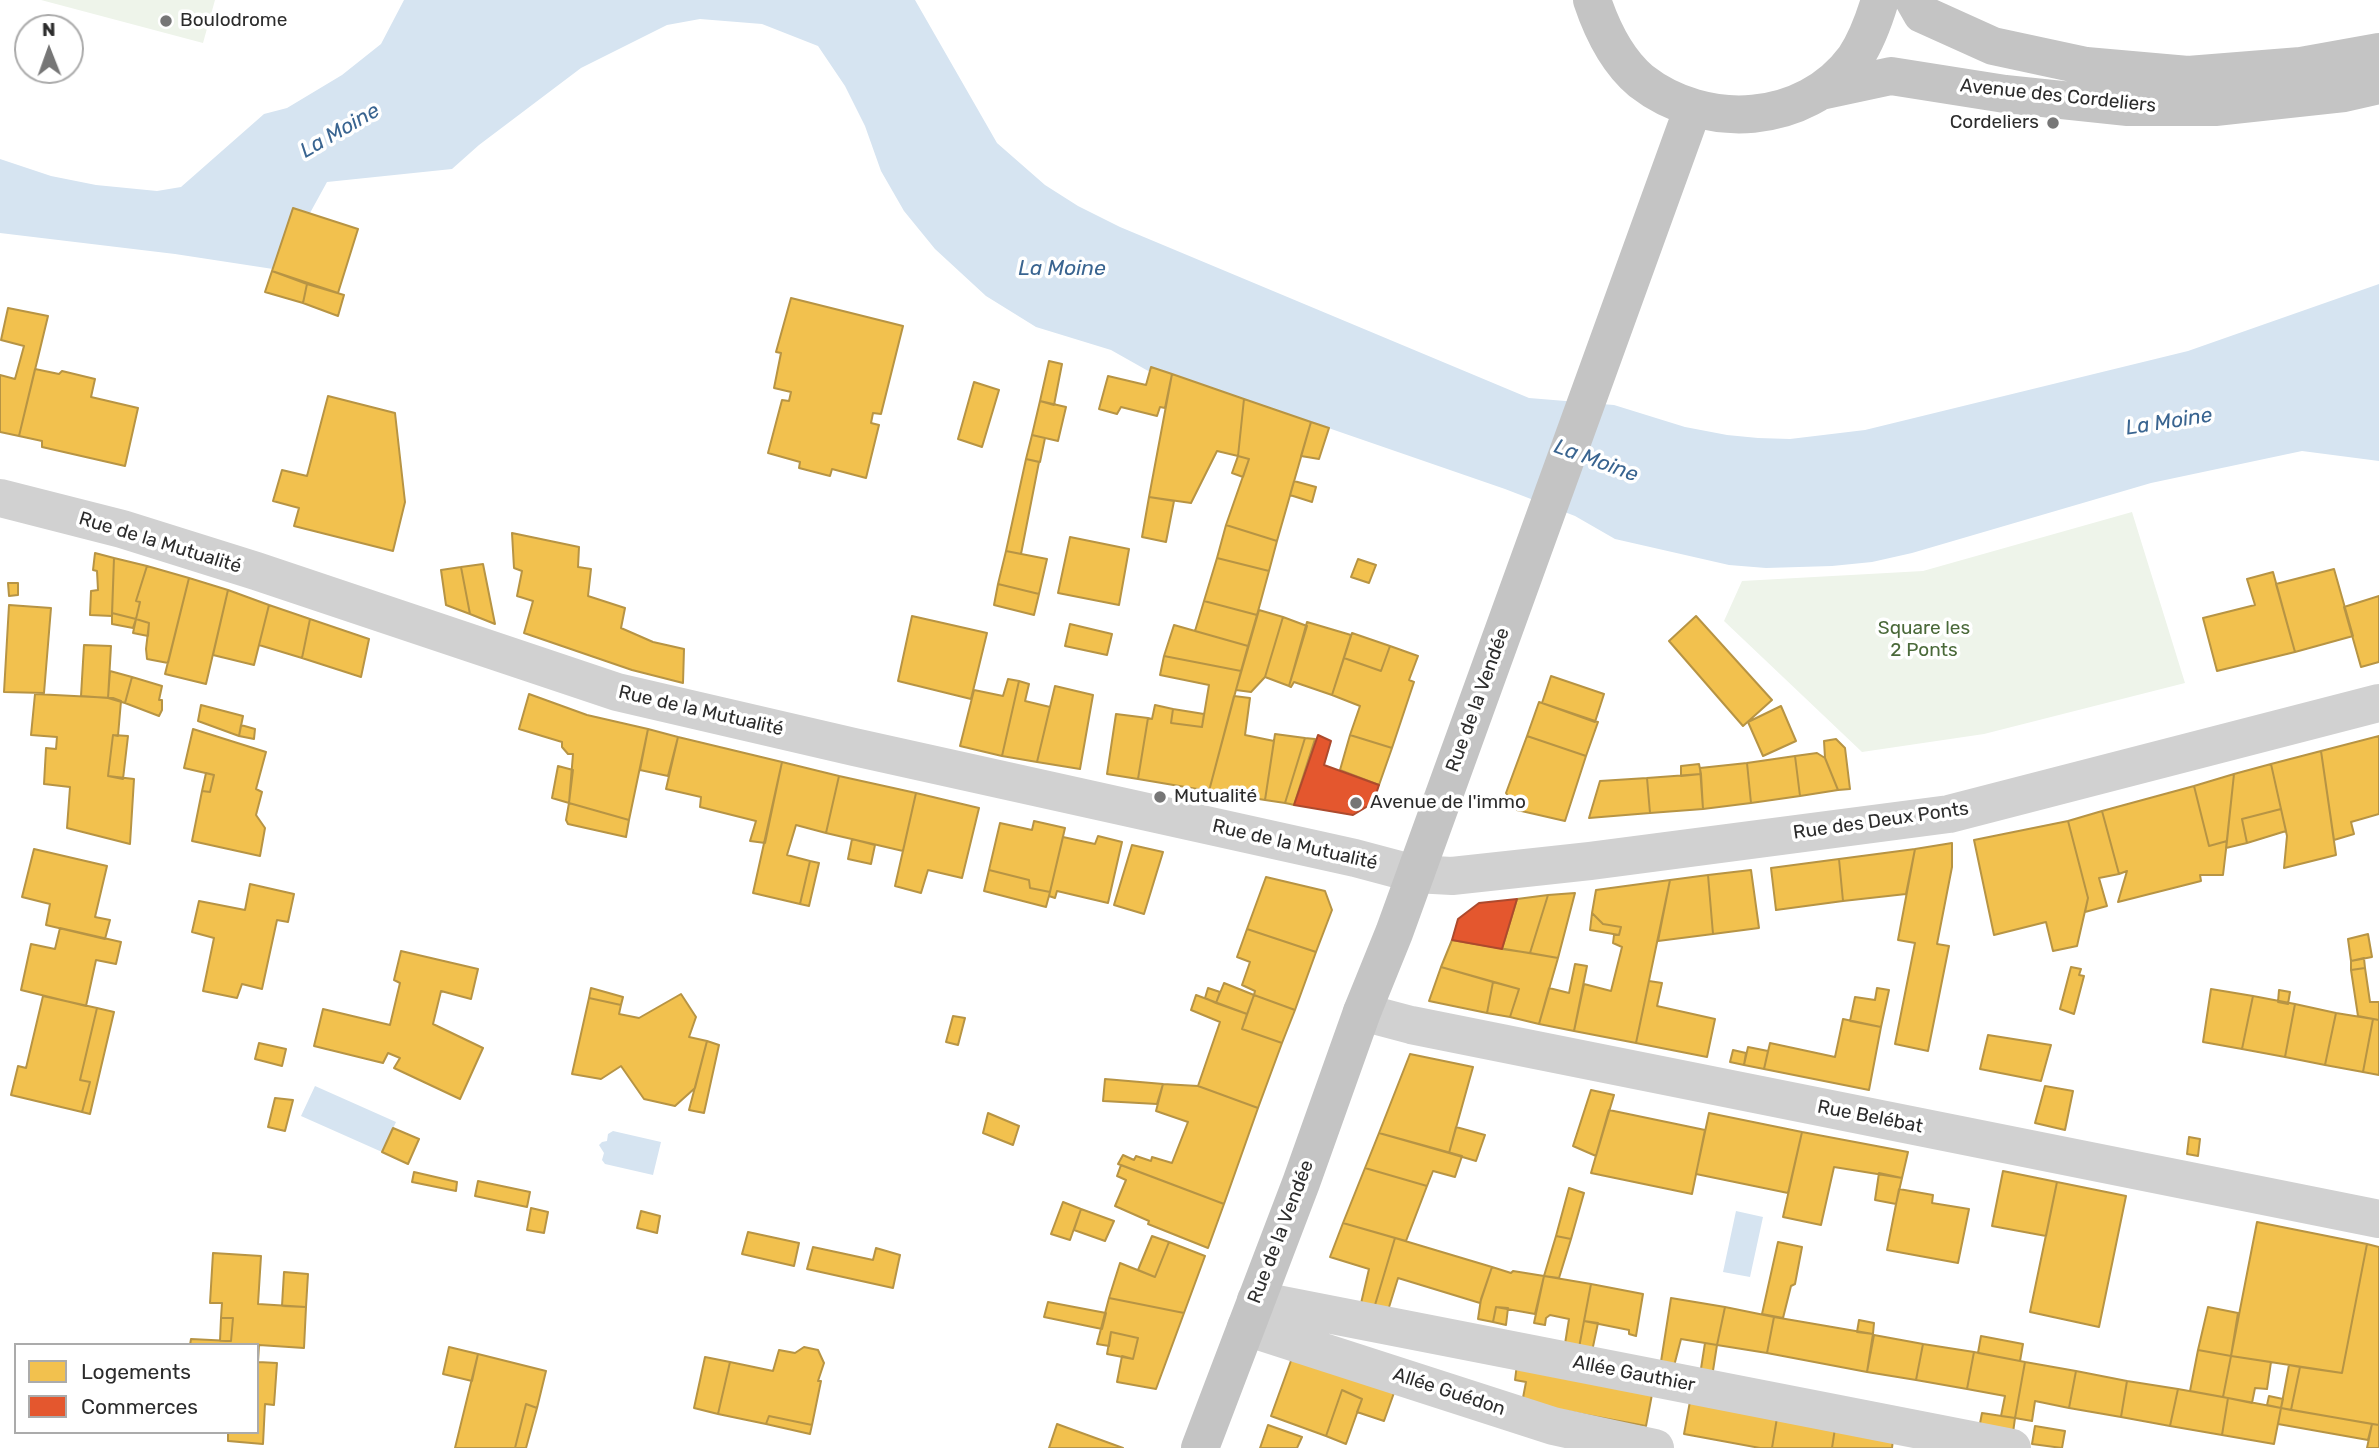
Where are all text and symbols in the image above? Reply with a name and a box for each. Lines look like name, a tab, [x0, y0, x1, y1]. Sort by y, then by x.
place label: Boulodrome	[180, 10, 287, 32]
marker: Boulodrome	[158, 13, 174, 29]
north arrow	[14, 14, 84, 84]
text: N	[42, 18, 56, 41]
street label: Avenue des Cordeliers	[1959, 74, 2157, 118]
water label: La Moine	[296, 98, 384, 164]
place label: Cordeliers	[1950, 112, 2039, 134]
marker: Cordeliers	[2045, 115, 2061, 131]
water label: La Moine	[1018, 256, 1106, 282]
water label: La Moine	[2124, 403, 2214, 441]
water label: La Moine	[1551, 434, 1641, 488]
street label: Rue de la Mutualité	[76, 507, 244, 579]
park label: Square les 2 Ponts	[1878, 618, 1970, 662]
street label: Rue de la Vendée	[1441, 625, 1515, 775]
street label: Rue de la Mutualité	[616, 681, 786, 741]
place label: Mutualité	[1174, 786, 1257, 808]
marker: Mutualité	[1152, 789, 1168, 805]
place label: Avenue de l'immo	[1370, 792, 1526, 814]
marker: Avenue de l'immo	[1348, 795, 1364, 811]
street label: Rue des Deux Ponts	[1792, 797, 1970, 845]
street label: Rue de la Mutualité	[1210, 815, 1380, 875]
street label: Rue Belébat	[1815, 1096, 1925, 1138]
street label: Rue de la Vendée	[1243, 1157, 1319, 1307]
legend	[14, 1343, 259, 1434]
street label: Allée Gauthier	[1571, 1351, 1697, 1397]
text: Logements	[81, 1359, 191, 1384]
street label: Allée Guédon	[1390, 1363, 1508, 1421]
text: Commerces	[81, 1394, 198, 1419]

